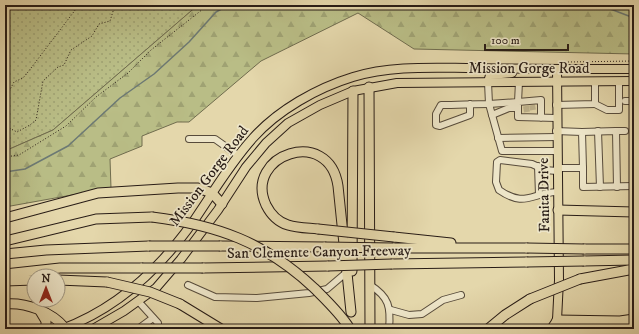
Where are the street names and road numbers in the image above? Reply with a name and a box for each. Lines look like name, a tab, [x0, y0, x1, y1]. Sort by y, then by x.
street label: Mission Gorge Road	[469, 59, 590, 78]
street label: Mission Gorge Road	[165, 122, 253, 230]
street label: Fanita Drive	[534, 158, 554, 232]
street label: San Clemente Canyon Freeway	[227, 241, 412, 263]

